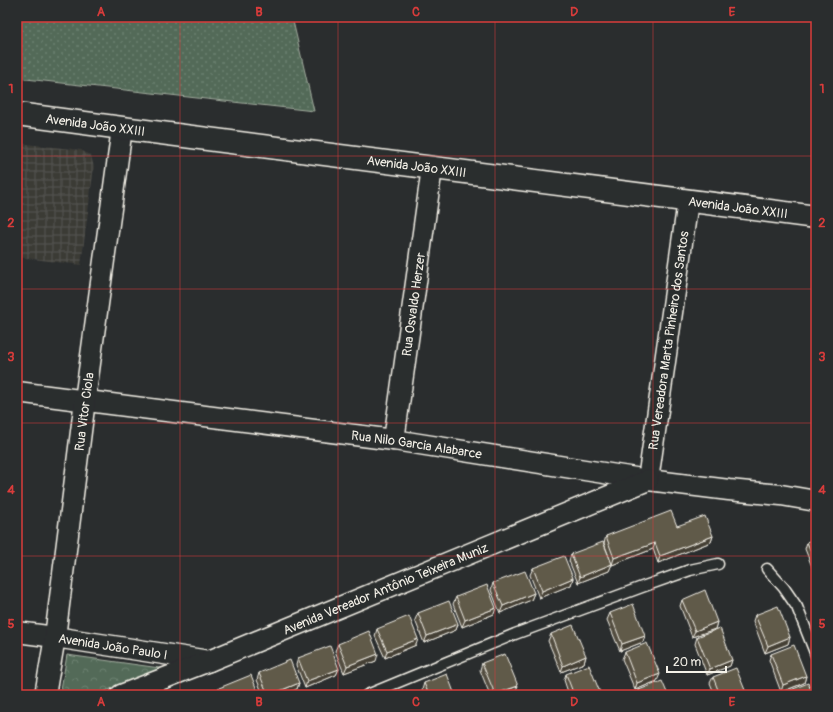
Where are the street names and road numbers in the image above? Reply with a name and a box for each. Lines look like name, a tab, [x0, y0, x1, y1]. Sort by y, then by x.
street label: Avenida João XXIII	[44, 111, 146, 140]
street label: Avenida João XXIII	[366, 152, 467, 181]
street label: Avenida João XXIII	[687, 194, 789, 222]
street label: Rua Vereadora Marta Pinheiro dos Santos	[645, 230, 693, 451]
street label: Rua Osvaldo Herzer	[399, 251, 429, 357]
street label: Rua Vitor Ciola	[72, 371, 98, 452]
street label: Rua Nilo Garcia Alabarce	[350, 428, 483, 463]
street label: Avenida Vereador Antônio Teixeira Muniz	[281, 540, 491, 639]
street label: Avenida João Paulo I	[57, 631, 168, 663]

